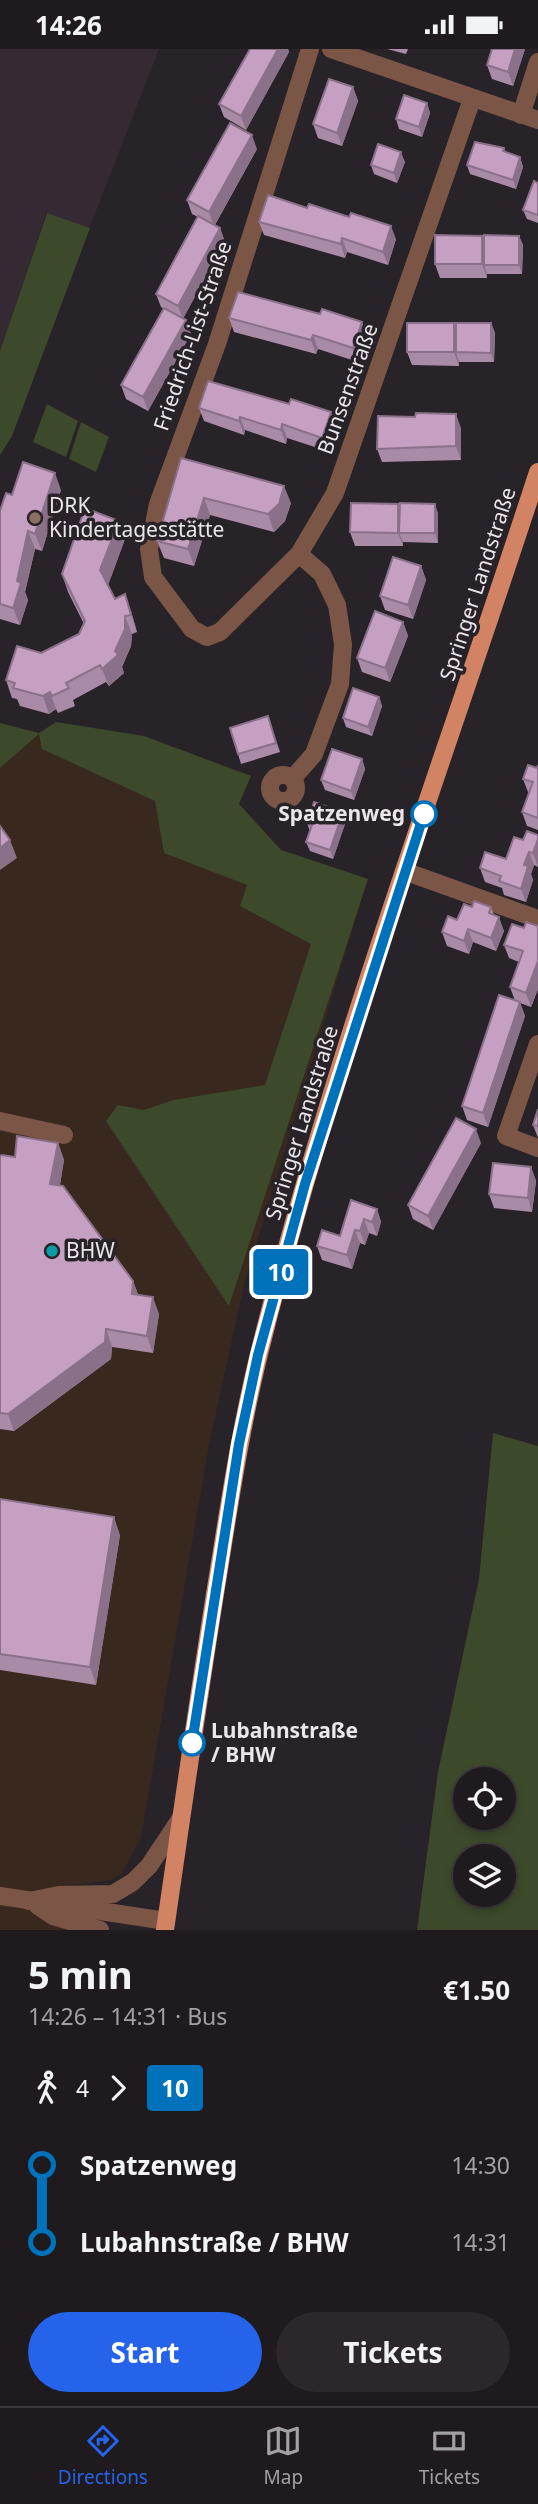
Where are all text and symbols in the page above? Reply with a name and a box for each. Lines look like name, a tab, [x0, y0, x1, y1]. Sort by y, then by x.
text: 14:26	[35, 7, 102, 43]
street label: Friedrich-List-Straße	[146, 237, 238, 434]
street label: Bunsenstraße	[310, 319, 384, 458]
street label: Springer Landstraße	[433, 483, 522, 684]
place label: DRK Kindertagesstätte	[49, 491, 224, 543]
marker: DRK Kindertagesstätte	[27, 510, 43, 526]
place label: Spatzenweg	[278, 799, 405, 827]
marker: Spatzenweg	[411, 801, 437, 827]
street label: Springer Landstraße	[258, 1022, 344, 1223]
place label: BHW	[66, 1236, 115, 1264]
marker: BHW	[44, 1243, 60, 1259]
line badge: 10	[250, 1249, 312, 1295]
text: 10	[267, 1255, 295, 1288]
place label: Lubahnstraße / BHW	[211, 1716, 358, 1768]
marker: Lubahnstraße / BHW	[179, 1730, 205, 1756]
map controls	[453, 1767, 516, 1907]
button: locate	[453, 1767, 516, 1830]
button: layers	[453, 1844, 516, 1907]
text: 5 min	[28, 1948, 133, 2000]
text: €1.50	[443, 1972, 510, 2008]
text: 14:26 – 14:31 · Bus	[28, 2000, 227, 2032]
icon: walk	[28, 2069, 66, 2107]
icon: forward	[99, 2069, 137, 2107]
text: 10	[161, 2071, 189, 2104]
text: 4	[76, 2072, 89, 2104]
text: Spatzenweg	[80, 2147, 237, 2183]
text: 14:30	[451, 2149, 510, 2181]
text: Lubahnstraße / BHW	[80, 2224, 349, 2260]
text: 14:31	[451, 2226, 510, 2258]
button: Start	[28, 2312, 262, 2392]
button: Tickets	[276, 2312, 510, 2392]
tab: Directions	[58, 2422, 148, 2490]
tab: Map	[264, 2422, 303, 2490]
tab: Tickets	[419, 2422, 480, 2490]

